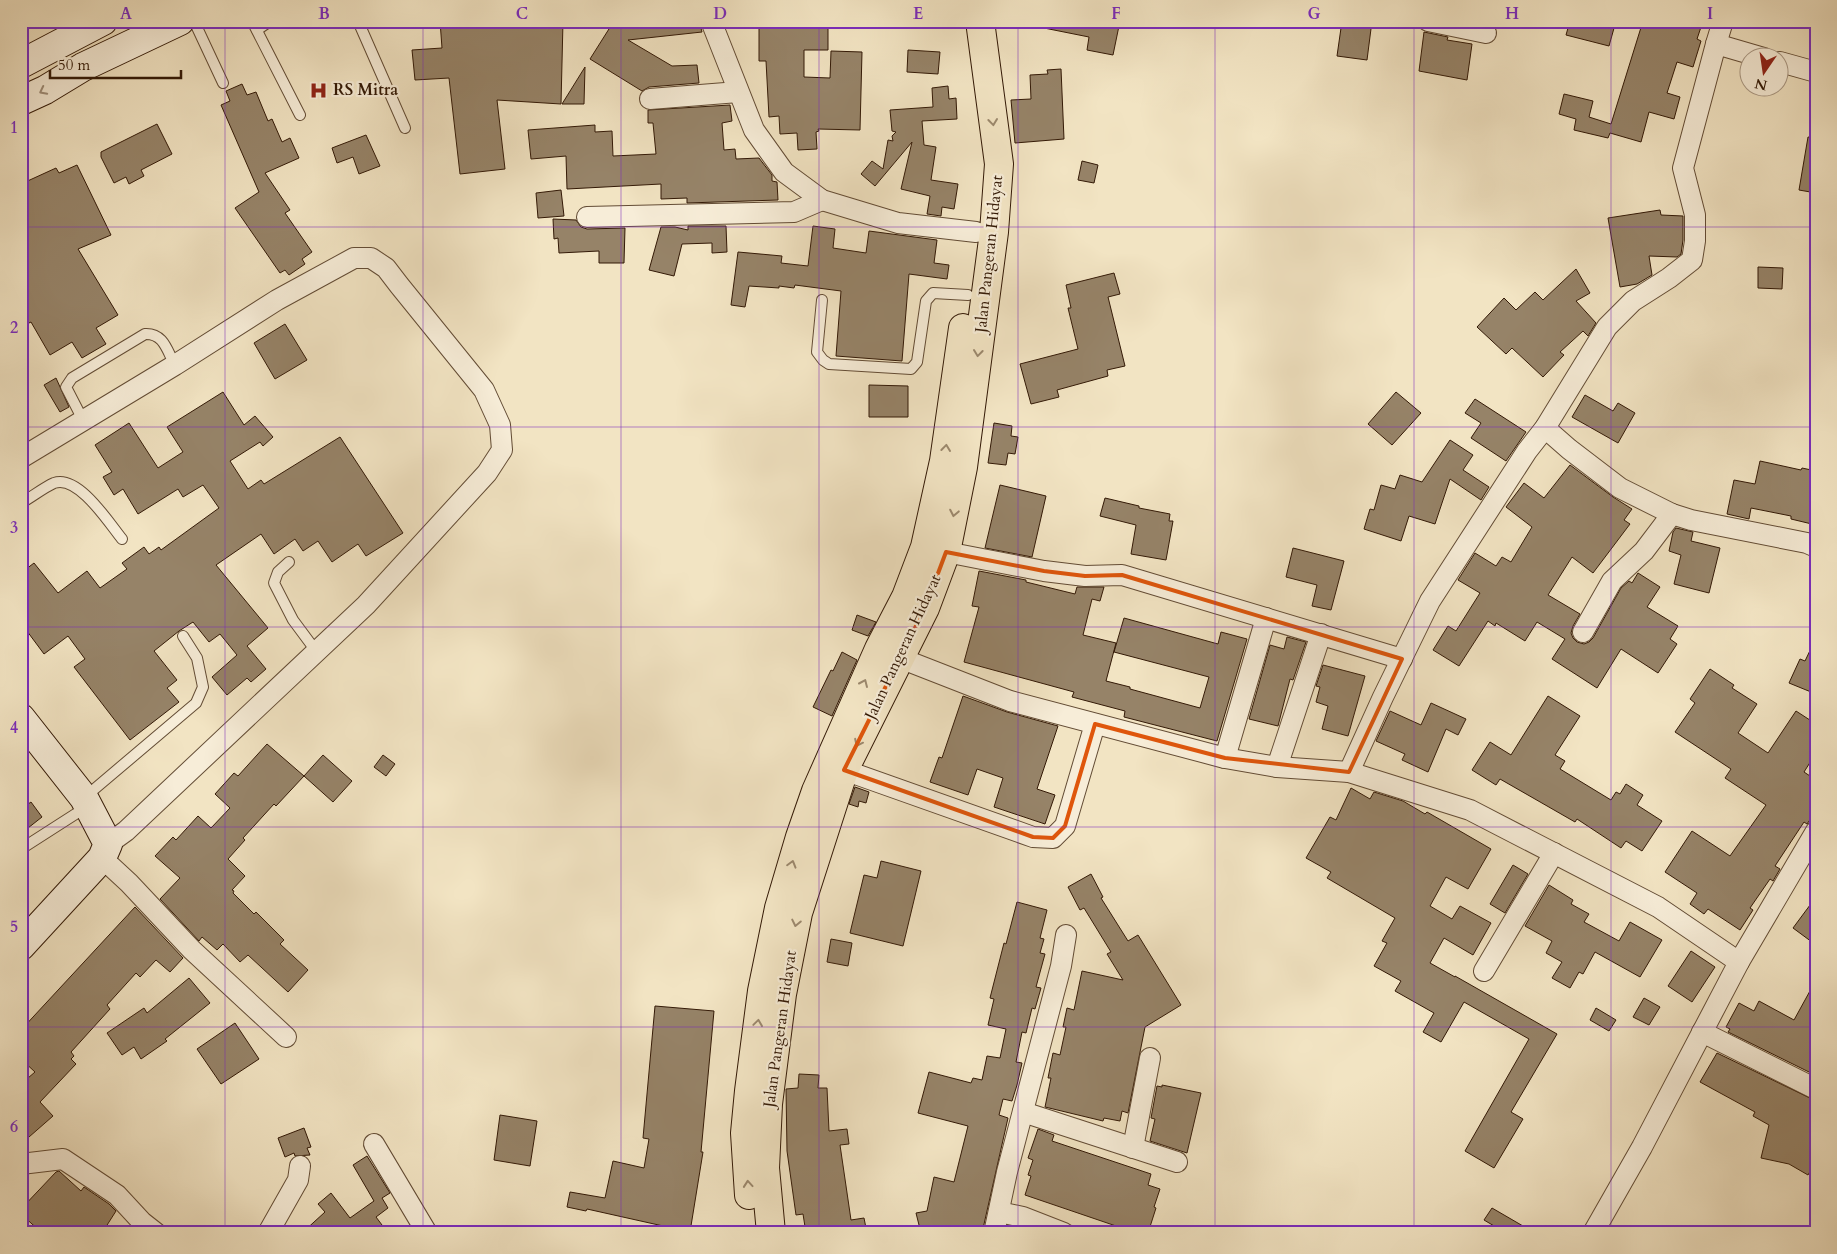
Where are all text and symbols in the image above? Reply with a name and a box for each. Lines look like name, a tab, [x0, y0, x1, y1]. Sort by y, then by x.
text: A	[120, 3, 132, 25]
text: B	[318, 3, 330, 25]
text: C	[516, 3, 528, 25]
text: D	[713, 3, 727, 25]
text: E	[913, 3, 923, 25]
text: F	[1111, 3, 1121, 25]
text: G	[1307, 3, 1321, 25]
text: H	[1505, 3, 1519, 25]
text: I	[1707, 3, 1713, 25]
scale bar	[50, 48, 181, 80]
north arrow	[1740, 48, 1790, 98]
text: 50 m	[58, 55, 90, 75]
text: N	[1753, 74, 1769, 95]
place label: RS Mitra	[333, 79, 398, 101]
hospital icon: RS Mitra	[309, 80, 329, 100]
one-way arrow	[39, 85, 48, 95]
text: 1	[10, 117, 18, 139]
one-way arrow	[988, 117, 998, 126]
street label: Jalan Pangeran Hidayat	[970, 174, 1008, 336]
text: 2	[10, 317, 18, 339]
one-way arrow	[973, 349, 984, 357]
one-way arrow	[940, 444, 951, 452]
one-way arrow	[949, 509, 960, 518]
text: 3	[10, 517, 18, 539]
street label: Jalan Pangeran Hidayat	[859, 571, 946, 725]
one-way arrow	[858, 679, 869, 688]
text: 4	[10, 717, 18, 739]
one-way arrow	[853, 738, 864, 747]
one-way arrow	[786, 860, 796, 868]
text: 5	[10, 916, 18, 938]
one-way arrow	[791, 918, 802, 927]
street label: Jalan Pangeran Hidayat	[758, 949, 802, 1111]
one-way arrow	[752, 1018, 763, 1026]
text: 6	[10, 1116, 18, 1138]
one-way arrow	[743, 1180, 754, 1188]

